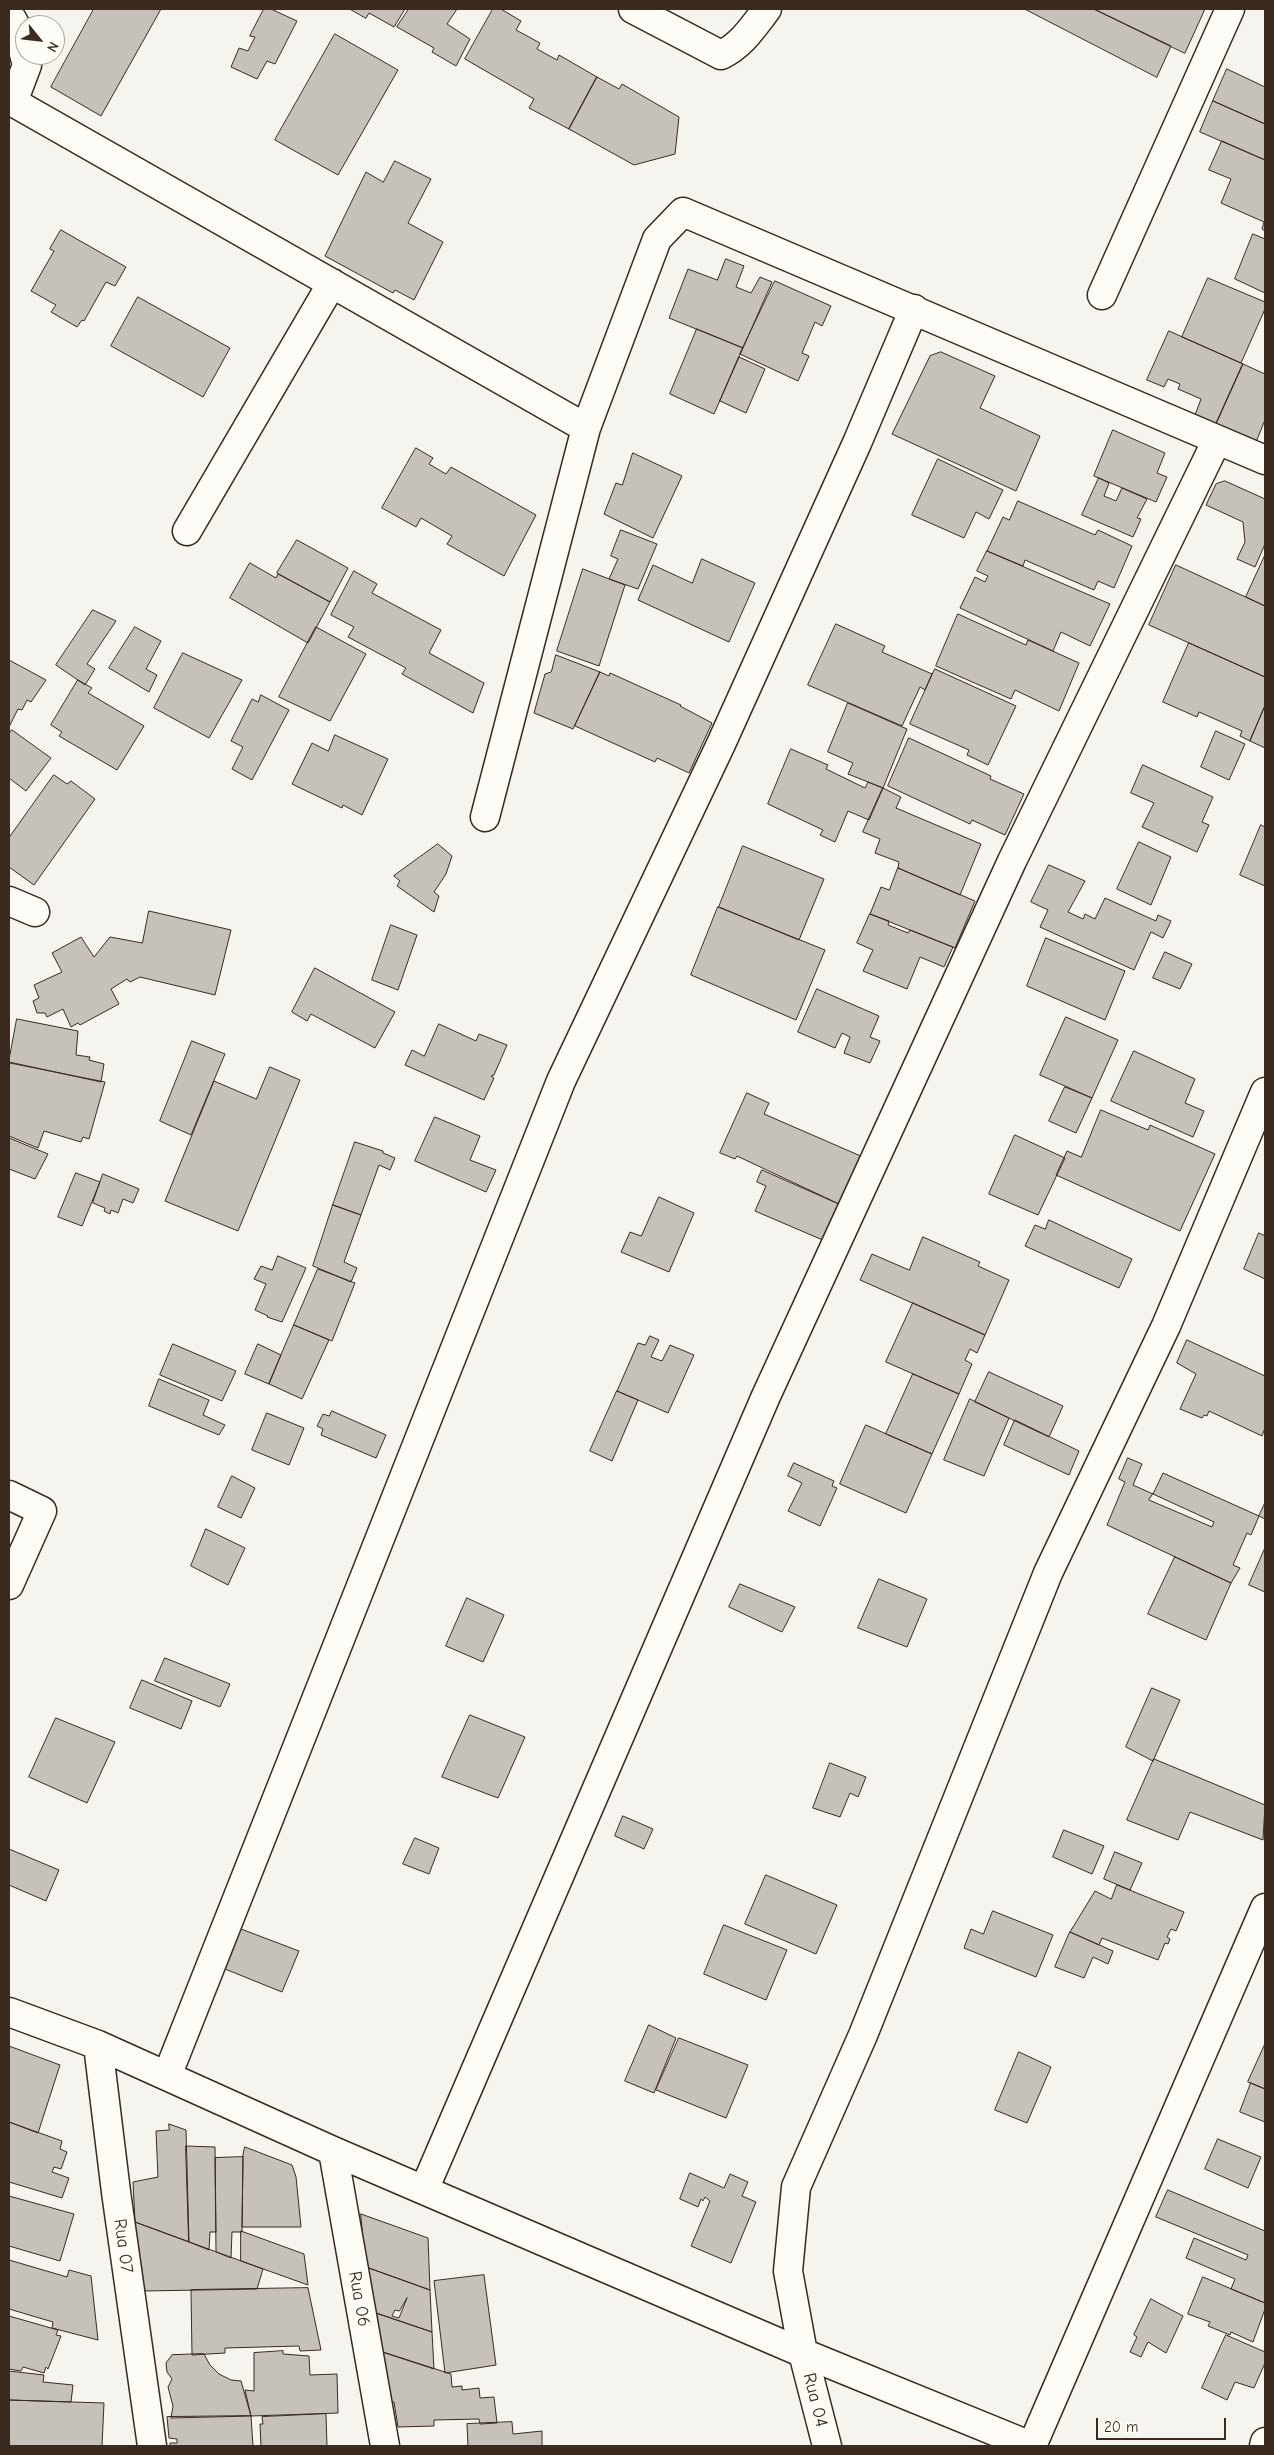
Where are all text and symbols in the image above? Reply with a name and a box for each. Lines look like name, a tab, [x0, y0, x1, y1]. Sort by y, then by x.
north arrow	[15, 15, 65, 65]
text: N	[43, 39, 62, 55]
street label: Rua 07	[108, 2217, 138, 2275]
street label: Rua 06	[344, 2270, 374, 2328]
street label: Rua 04	[798, 2371, 832, 2429]
scale bar	[1099, 2408, 1229, 2440]
text: 20 m	[1104, 2418, 1138, 2436]

